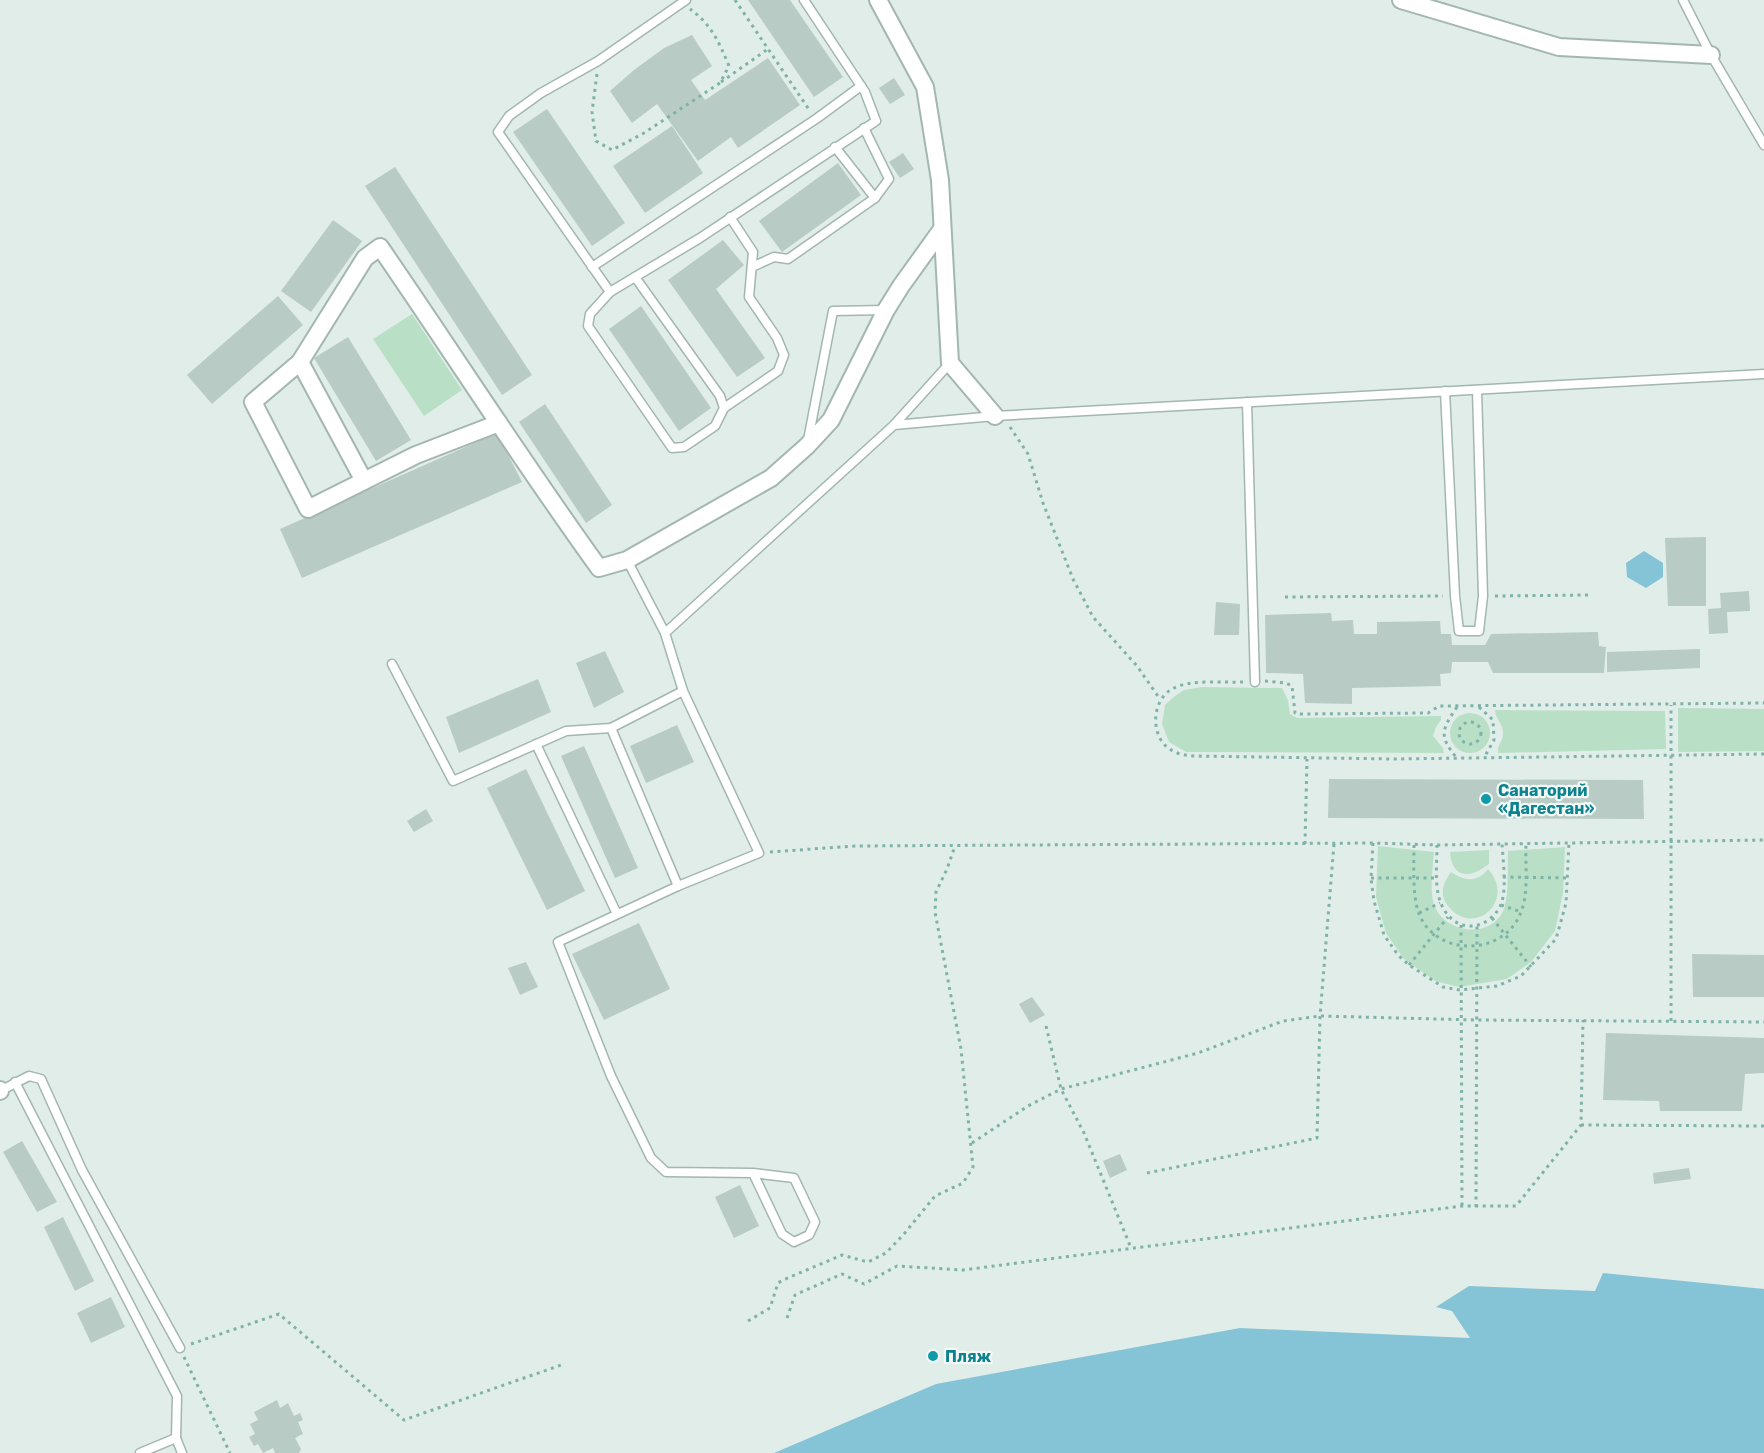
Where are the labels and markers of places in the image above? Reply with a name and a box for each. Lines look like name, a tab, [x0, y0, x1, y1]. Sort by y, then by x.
place label: Санаторий «Дагестан»	[1498, 781, 1594, 818]
marker: Санаторий «Дагестан»	[1479, 792, 1493, 806]
place label: Пляж	[945, 1347, 992, 1366]
marker: Пляж	[926, 1349, 940, 1363]

